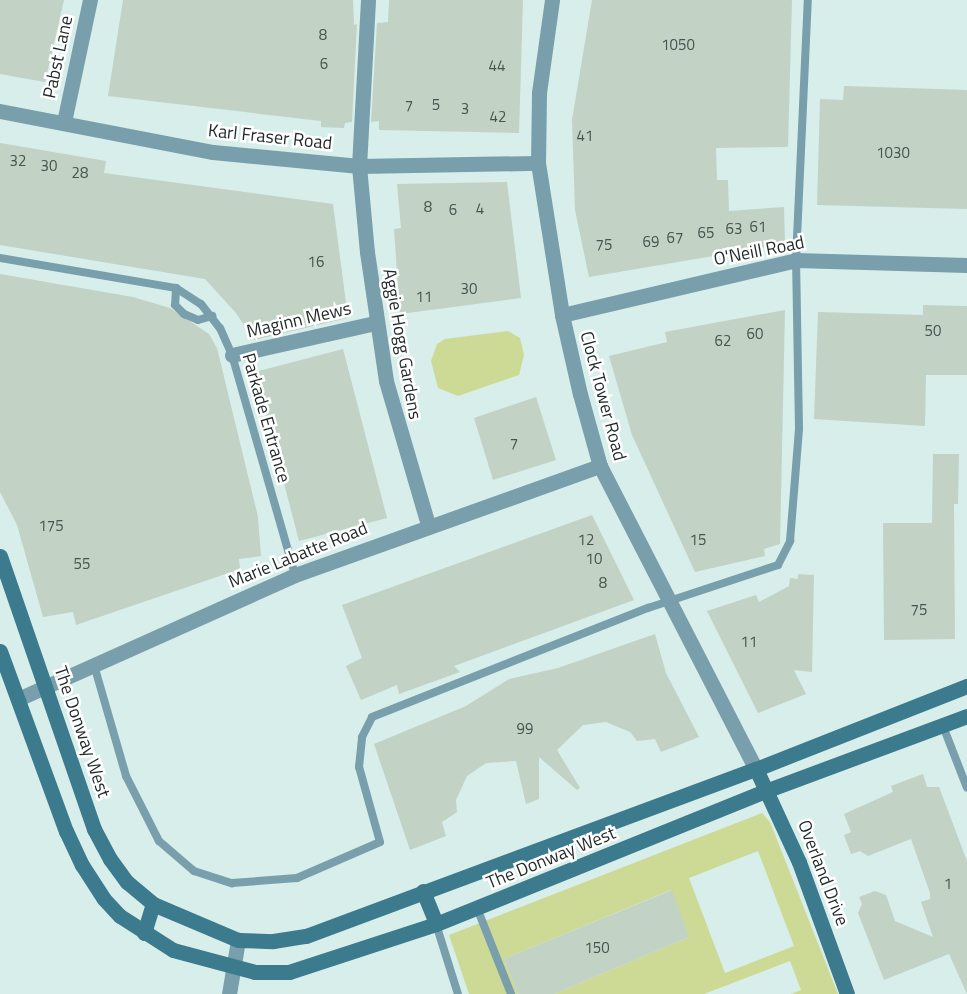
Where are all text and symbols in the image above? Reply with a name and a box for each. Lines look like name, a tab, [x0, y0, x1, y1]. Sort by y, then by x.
street label: Pabst Lane	[39, 14, 77, 100]
house number: 8	[319, 26, 327, 44]
house number: 1050	[661, 36, 695, 54]
house number: 6	[320, 55, 328, 73]
house number: 44	[489, 57, 505, 75]
house number: 5	[432, 96, 440, 114]
house number: 7	[405, 97, 413, 115]
house number: 3	[461, 100, 469, 118]
house number: 42	[490, 108, 506, 126]
street label: Karl Fraser Road	[207, 120, 333, 154]
house number: 41	[577, 127, 593, 145]
house number: 1030	[876, 144, 910, 162]
house number: 32	[10, 152, 26, 170]
house number: 30	[41, 157, 57, 175]
house number: 28	[72, 164, 88, 182]
house number: 8	[424, 198, 432, 216]
house number: 4	[476, 200, 484, 218]
house number: 6	[449, 201, 457, 219]
house number: 61	[750, 218, 766, 236]
house number: 63	[726, 220, 742, 238]
house number: 65	[698, 224, 714, 242]
house number: 67	[667, 229, 683, 247]
street label: O'Neill Road	[712, 232, 806, 270]
house number: 69	[643, 233, 659, 251]
house number: 75	[596, 236, 612, 254]
house number: 16	[308, 253, 324, 271]
street label: Aggie Hogg Gardens	[378, 267, 426, 421]
house number: 30	[461, 280, 477, 298]
house number: 11	[416, 288, 432, 306]
street label: Maginn Mews	[245, 297, 353, 343]
house number: 50	[925, 322, 941, 340]
house number: 60	[747, 325, 763, 343]
street label: Clock Tower Road	[575, 329, 631, 463]
house number: 62	[715, 332, 731, 350]
street label: Parkade Entrance	[237, 351, 295, 485]
house number: 7	[510, 435, 518, 453]
house number: 175	[38, 517, 64, 535]
street label: Marie Labatte Road	[225, 517, 371, 593]
house number: 12	[578, 531, 594, 549]
house number: 15	[690, 531, 706, 549]
house number: 10	[586, 550, 602, 568]
house number: 55	[74, 555, 90, 573]
house number: 8	[599, 574, 607, 592]
house number: 75	[911, 601, 927, 619]
house number: 11	[741, 633, 757, 651]
street label: The Donway West	[49, 664, 115, 800]
house number: 99	[517, 720, 533, 738]
street label: Overland Drive	[793, 817, 853, 929]
street label: The Donway West	[483, 822, 619, 894]
house number: 1	[944, 875, 952, 893]
house number: 150	[584, 939, 610, 957]

